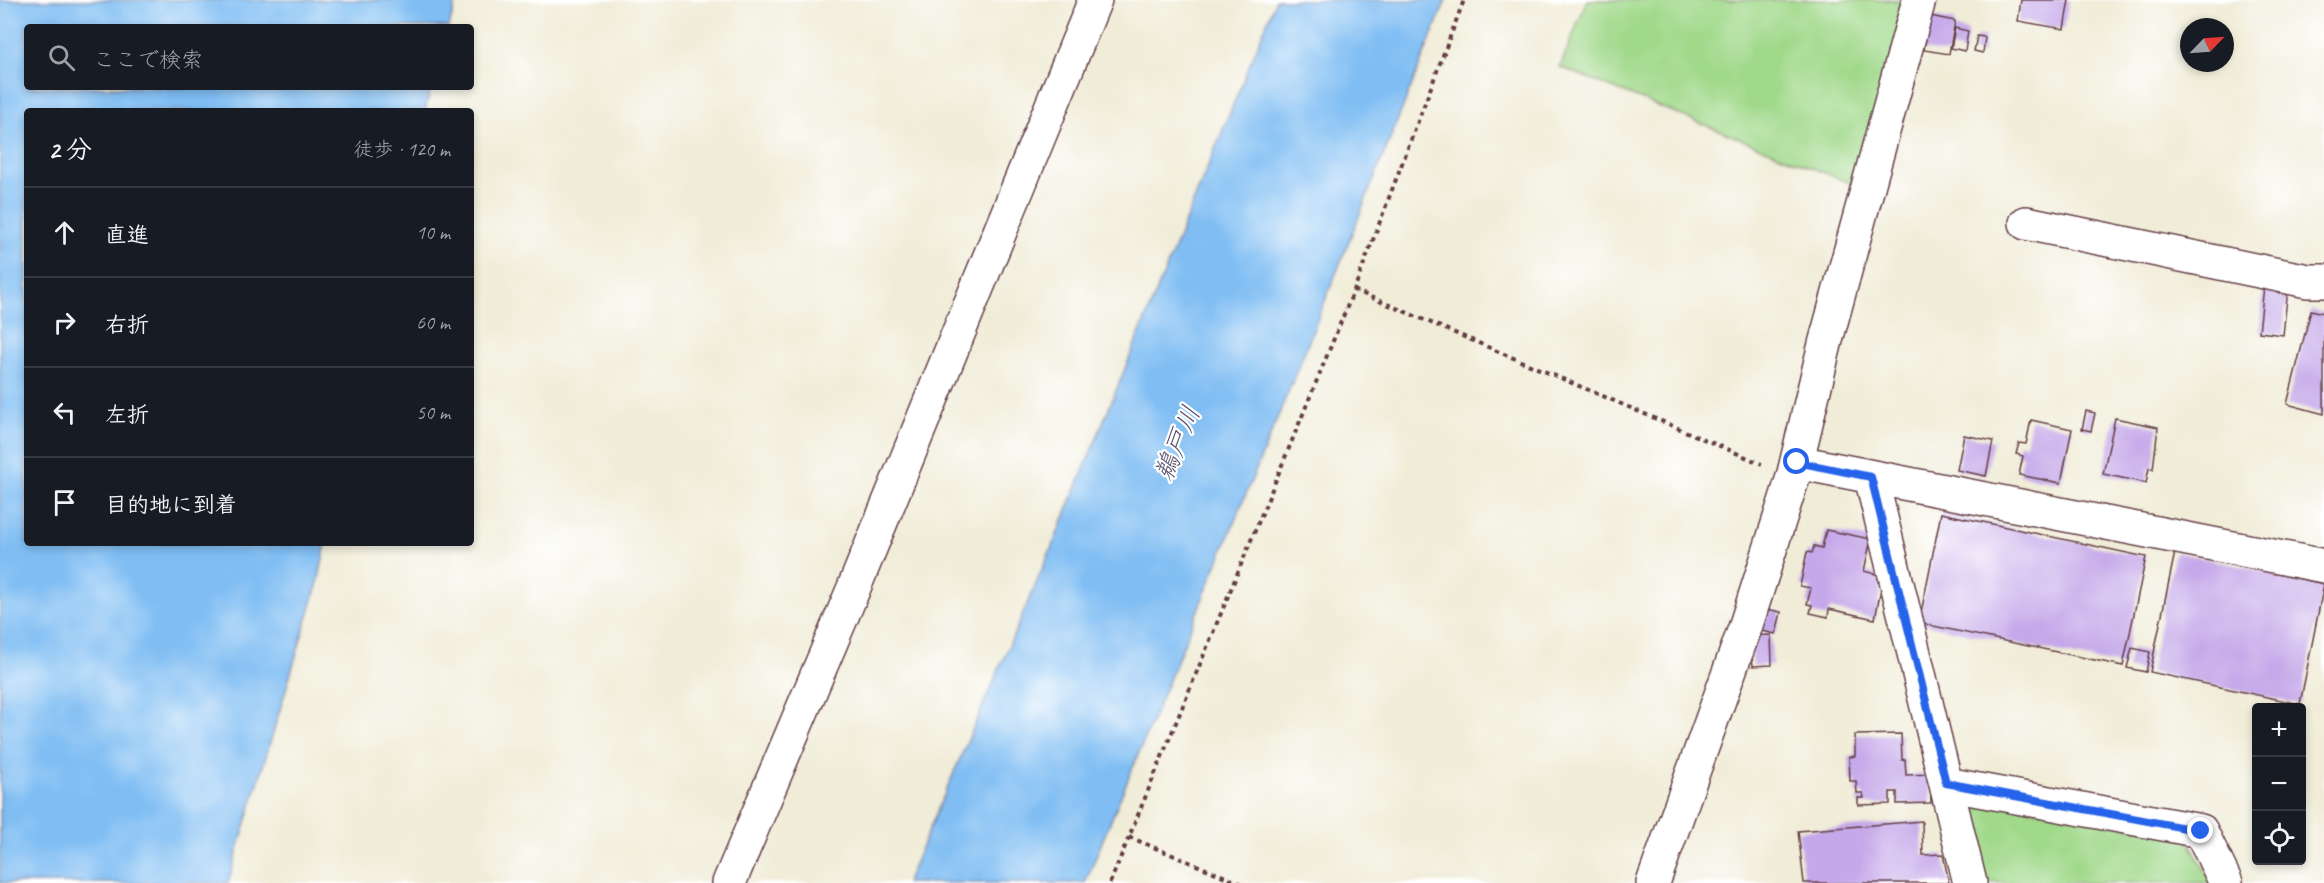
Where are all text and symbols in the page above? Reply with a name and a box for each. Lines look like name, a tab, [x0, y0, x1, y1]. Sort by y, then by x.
north arrow	[2180, 18, 2234, 72]
search box	[24, 24, 474, 90]
icon: search	[45, 41, 78, 74]
text: ここで検索	[93, 46, 203, 74]
text: 2 分	[48, 133, 92, 166]
text: 徒歩 · 120 m	[354, 137, 450, 162]
icon: ahead	[48, 216, 81, 249]
text: 10 m	[416, 220, 450, 245]
text: 直進	[105, 221, 149, 249]
icon: right	[48, 306, 81, 339]
text: 60 m	[416, 310, 450, 335]
text: 右折	[105, 311, 149, 339]
icon: left	[48, 396, 81, 429]
text: 50 m	[416, 400, 450, 425]
text: 左折	[105, 401, 149, 429]
water label: 鵜戸川	[1147, 401, 1208, 486]
route start	[1783, 448, 1809, 474]
icon: arrive	[48, 486, 81, 519]
text: 目的地に到着	[105, 491, 237, 519]
map controls	[2252, 703, 2306, 865]
button: +	[2252, 703, 2306, 757]
button: −	[2252, 757, 2306, 811]
button: locate	[2252, 811, 2306, 865]
route end	[2187, 817, 2213, 843]

